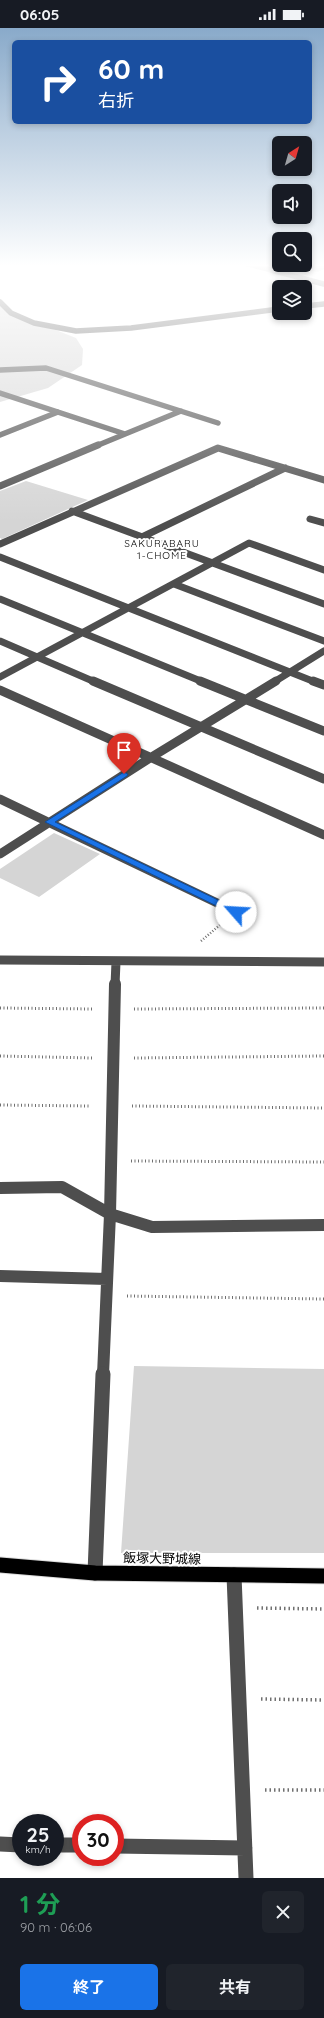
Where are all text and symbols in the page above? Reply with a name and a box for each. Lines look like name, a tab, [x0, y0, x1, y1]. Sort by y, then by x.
text: 06:05	[20, 5, 59, 24]
text: 60 m	[98, 51, 164, 86]
icon: right	[32, 56, 84, 108]
text: 右折	[98, 89, 134, 112]
north arrow	[272, 136, 312, 176]
map controls	[272, 136, 312, 320]
button: sound	[272, 184, 312, 224]
button: search	[272, 232, 312, 272]
button: layers	[272, 280, 312, 320]
district label: SAKURABARU 1-CHOME	[124, 537, 200, 562]
pin	[107, 733, 141, 774]
icon: arrive	[113, 739, 135, 761]
position arrow	[215, 891, 257, 933]
street label: 飯塚大野城線	[123, 1549, 201, 1567]
speed limit sign: 30	[72, 1814, 124, 1866]
text: 25	[27, 1822, 49, 1847]
text: km/h	[25, 1843, 51, 1856]
text: 1 分	[20, 1889, 60, 1919]
button: close	[262, 1891, 304, 1933]
text: 90 m · 06:06	[20, 1919, 92, 1935]
button: 終了	[20, 1964, 158, 2010]
button: 共有	[166, 1964, 304, 2010]

